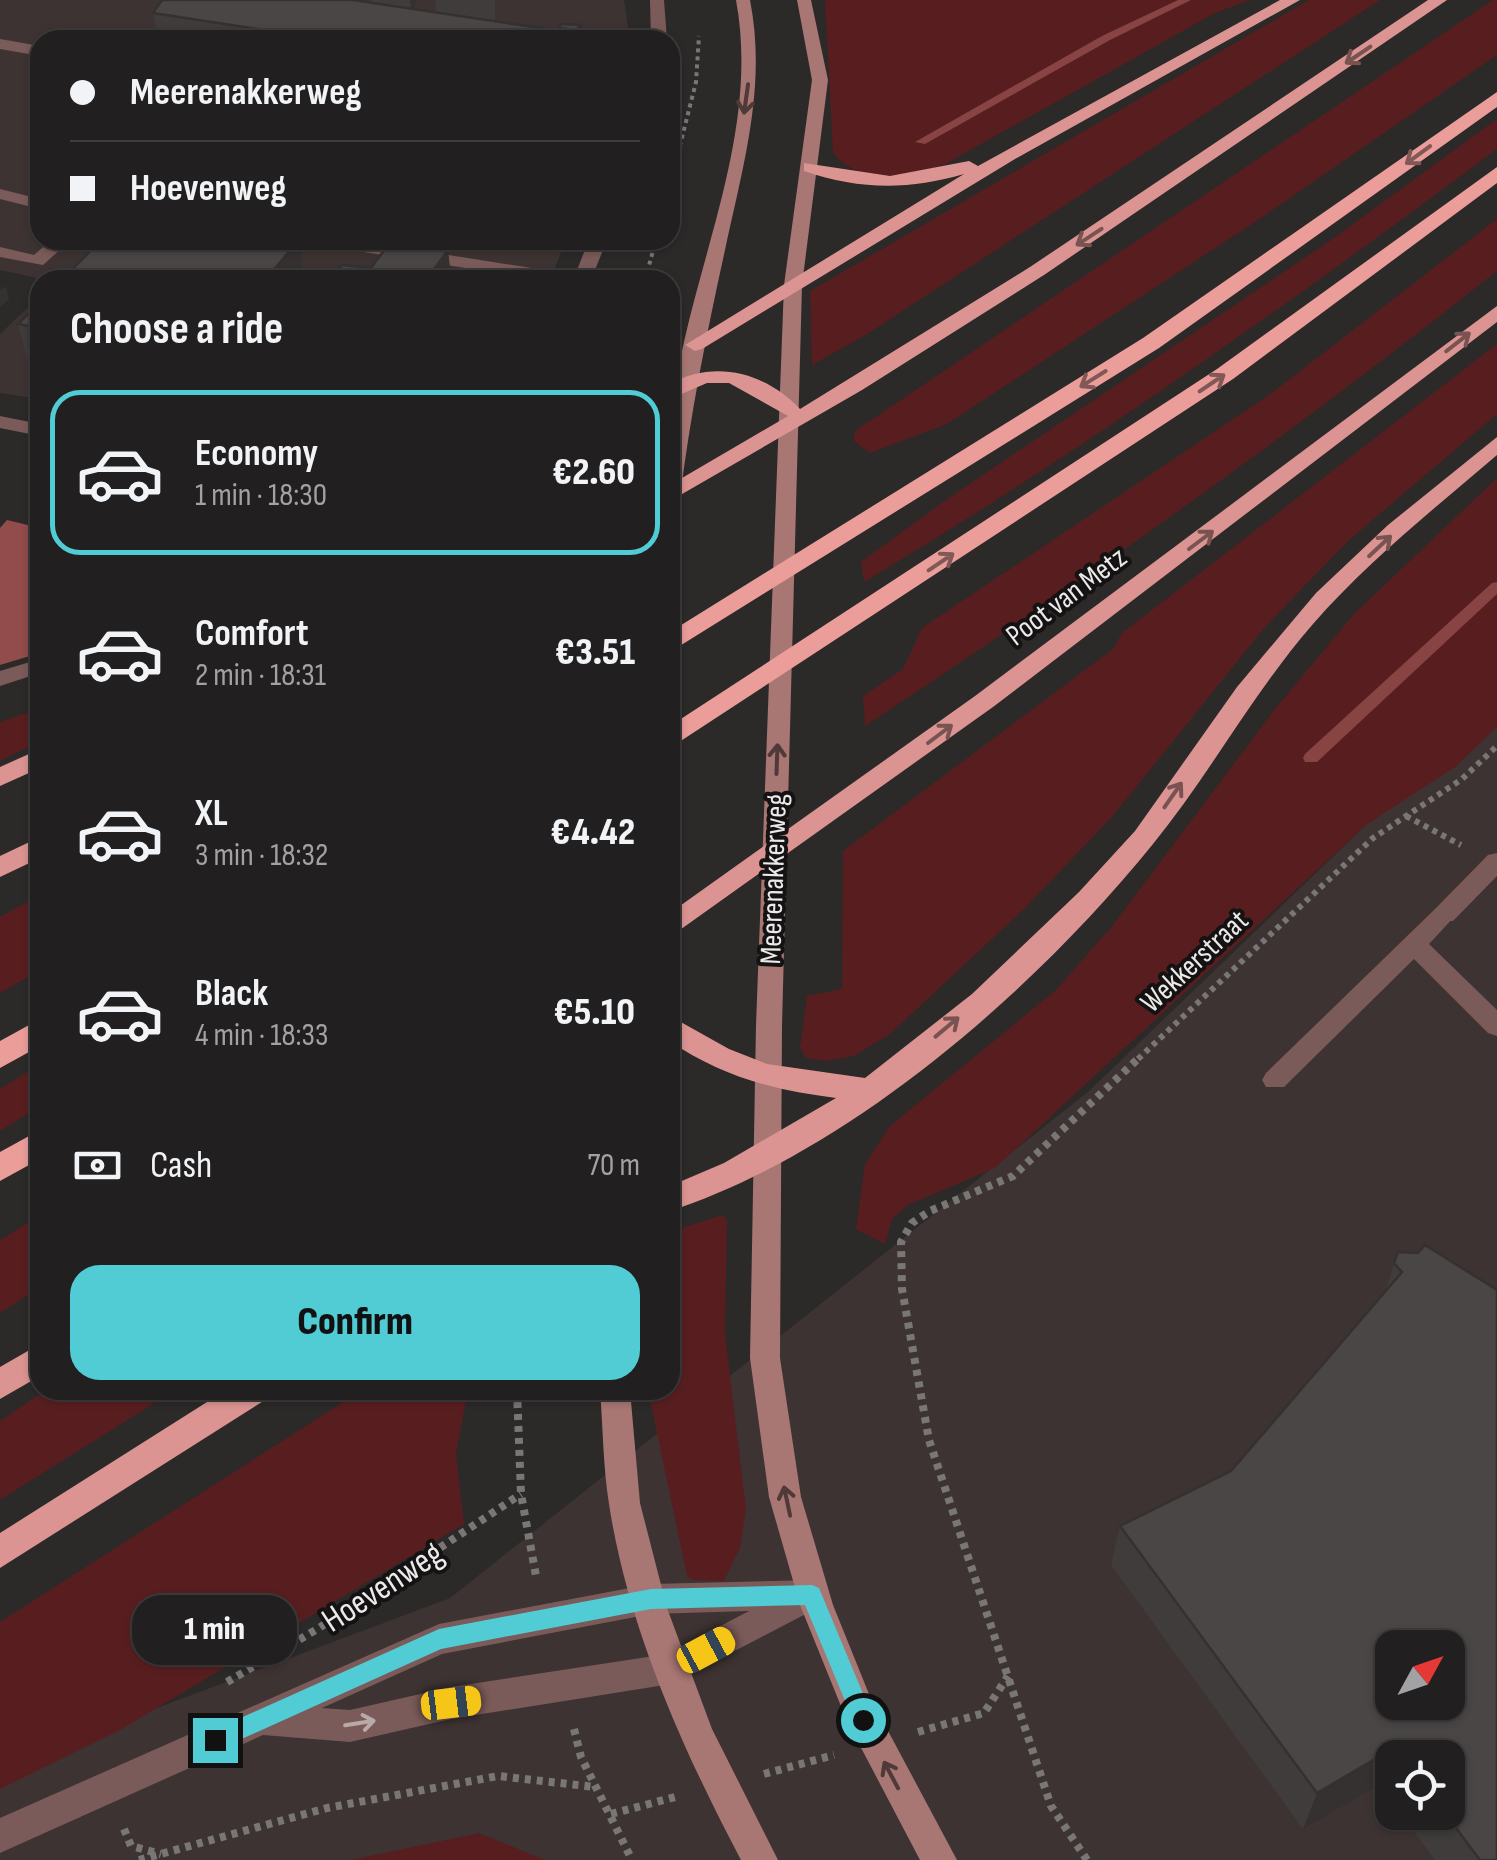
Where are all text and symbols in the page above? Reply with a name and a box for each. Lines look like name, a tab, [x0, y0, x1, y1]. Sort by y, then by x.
one-way arrow	[1345, 44, 1373, 65]
text: Meerenakkerweg	[130, 70, 361, 115]
one-way arrow	[736, 83, 755, 115]
one-way arrow	[1404, 144, 1432, 165]
text: Hoevenweg	[130, 166, 286, 211]
one-way arrow	[1075, 226, 1104, 247]
text: Choose a ride	[70, 302, 283, 357]
one-way arrow	[1444, 332, 1471, 353]
one-way arrow	[1079, 369, 1108, 390]
one-way arrow	[1197, 373, 1225, 394]
icon: car	[75, 428, 165, 518]
text: Economy	[195, 431, 318, 476]
text: €2.60	[552, 450, 635, 495]
text: 1 min · 18:30	[195, 476, 327, 515]
one-way arrow	[1187, 530, 1214, 551]
one-way arrow	[1368, 534, 1392, 558]
street label: Poot van Metz	[999, 540, 1134, 654]
one-way arrow	[926, 552, 955, 573]
icon: car	[75, 608, 165, 698]
text: Comfort	[195, 611, 309, 656]
text: €3.51	[555, 630, 635, 675]
text: 2 min · 18:31	[195, 656, 326, 695]
one-way arrow	[926, 724, 953, 745]
one-way arrow	[768, 743, 787, 775]
one-way arrow	[1162, 782, 1183, 810]
icon: car	[75, 788, 165, 878]
text: XL	[195, 791, 228, 836]
street label: Meerenakkerweg	[753, 793, 795, 965]
text: €4.42	[551, 810, 635, 855]
text: 3 min · 18:32	[195, 836, 328, 875]
street label: Wekkerstraat	[1133, 903, 1256, 1021]
icon: car	[75, 968, 165, 1058]
text: Black	[195, 971, 268, 1016]
text: €5.10	[554, 990, 635, 1035]
text: 4 min · 18:33	[195, 1016, 328, 1055]
one-way arrow	[934, 1017, 960, 1039]
icon: cash	[70, 1138, 125, 1193]
text: Cash	[150, 1143, 212, 1188]
text: 70 m	[587, 1146, 640, 1185]
button: Confirm	[70, 1265, 640, 1380]
one-way arrow	[776, 1486, 795, 1518]
street label: Hoevenweg	[314, 1532, 452, 1642]
callout: 1 min	[132, 1595, 298, 1665]
text: 1 min	[184, 1610, 245, 1649]
car	[672, 1623, 740, 1677]
north arrow	[1375, 1630, 1465, 1720]
map controls	[1375, 1630, 1465, 1830]
car	[419, 1684, 483, 1722]
route start	[841, 1698, 886, 1743]
one-way arrow	[343, 1713, 376, 1732]
route end	[193, 1718, 238, 1763]
button: locate	[1375, 1740, 1465, 1830]
one-way arrow	[881, 1761, 900, 1791]

